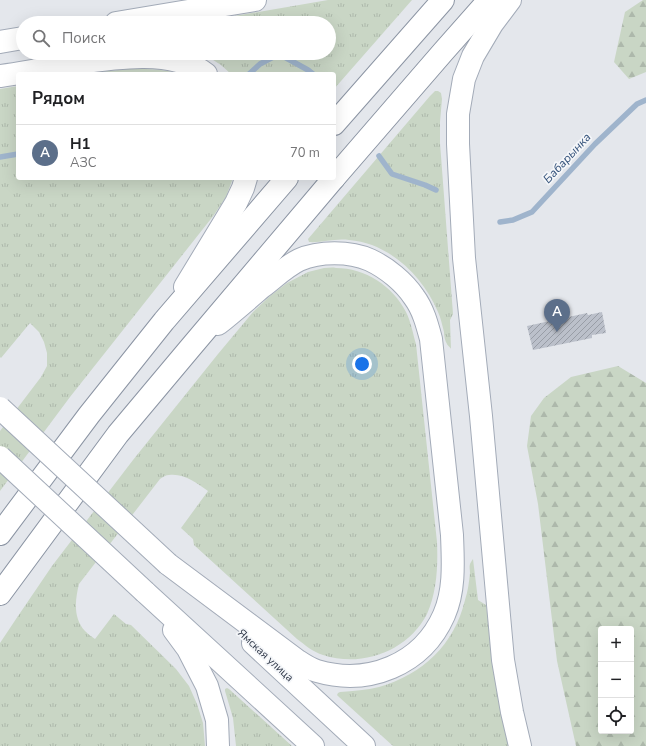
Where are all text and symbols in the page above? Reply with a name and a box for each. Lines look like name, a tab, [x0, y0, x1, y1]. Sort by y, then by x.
search box	[16, 16, 336, 60]
icon: search	[30, 27, 52, 49]
text: Поиск	[62, 28, 106, 48]
text: Рядом	[32, 87, 85, 110]
water label: Бабарынка	[540, 129, 594, 187]
text: Н1	[70, 134, 91, 154]
text: A	[40, 144, 50, 162]
text: 70 m	[290, 144, 320, 162]
text: АЗС	[70, 154, 97, 172]
pin: A	[544, 299, 570, 332]
your location	[352, 354, 372, 374]
street label: Ямская улица	[235, 626, 297, 685]
map controls	[598, 626, 634, 734]
button: +	[598, 626, 634, 662]
button: −	[598, 662, 634, 698]
button: locate	[598, 698, 634, 734]

